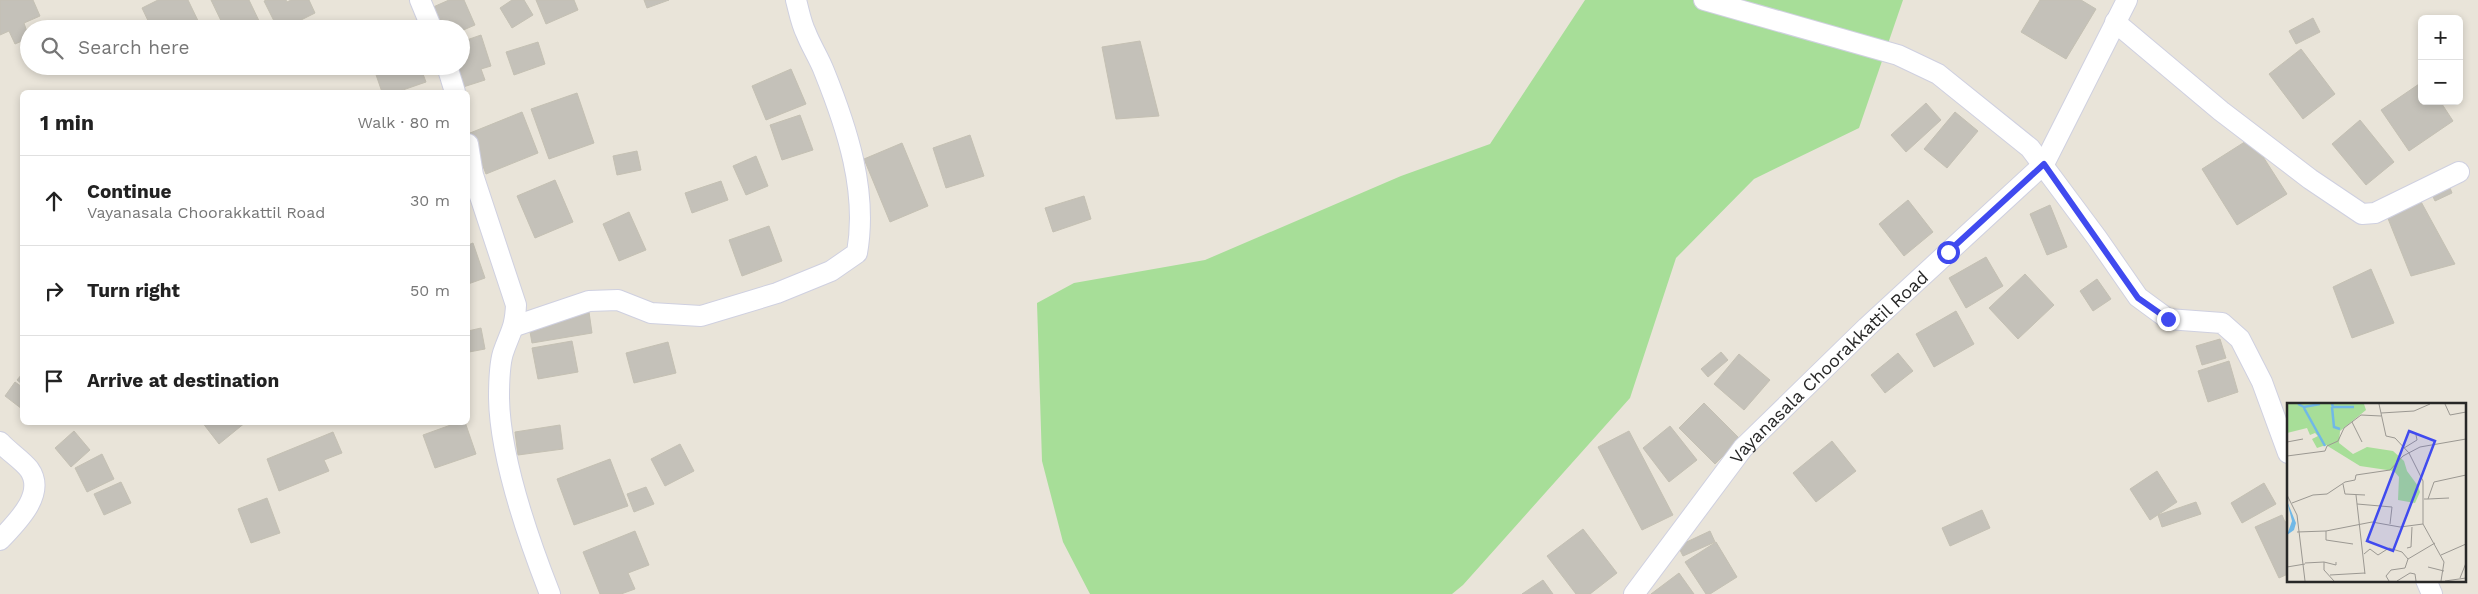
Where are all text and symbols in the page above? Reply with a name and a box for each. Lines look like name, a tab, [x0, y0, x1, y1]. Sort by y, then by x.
map controls	[2418, 15, 2463, 105]
button: +	[2418, 15, 2463, 60]
search box	[20, 20, 470, 75]
icon: search	[38, 34, 66, 62]
text: Search here	[78, 36, 189, 59]
button: −	[2418, 60, 2463, 105]
text: 1 min	[40, 110, 94, 135]
text: Walk · 80 m	[358, 113, 450, 132]
text: Continue	[87, 180, 171, 203]
icon: ahead	[40, 187, 68, 215]
text: 30 m	[410, 191, 450, 210]
text: Vayanasala Choorakkattil Road	[87, 203, 325, 222]
route start	[1937, 241, 1960, 264]
street label: Vayanasala Choorakkattil Road	[1725, 266, 1932, 467]
icon: right	[40, 277, 68, 305]
text: Turn right	[87, 279, 180, 302]
text: 50 m	[410, 281, 450, 300]
route end	[2157, 308, 2180, 331]
icon: arrive	[40, 367, 68, 395]
text: Arrive at destination	[87, 369, 279, 392]
inset map	[2287, 403, 2466, 582]

